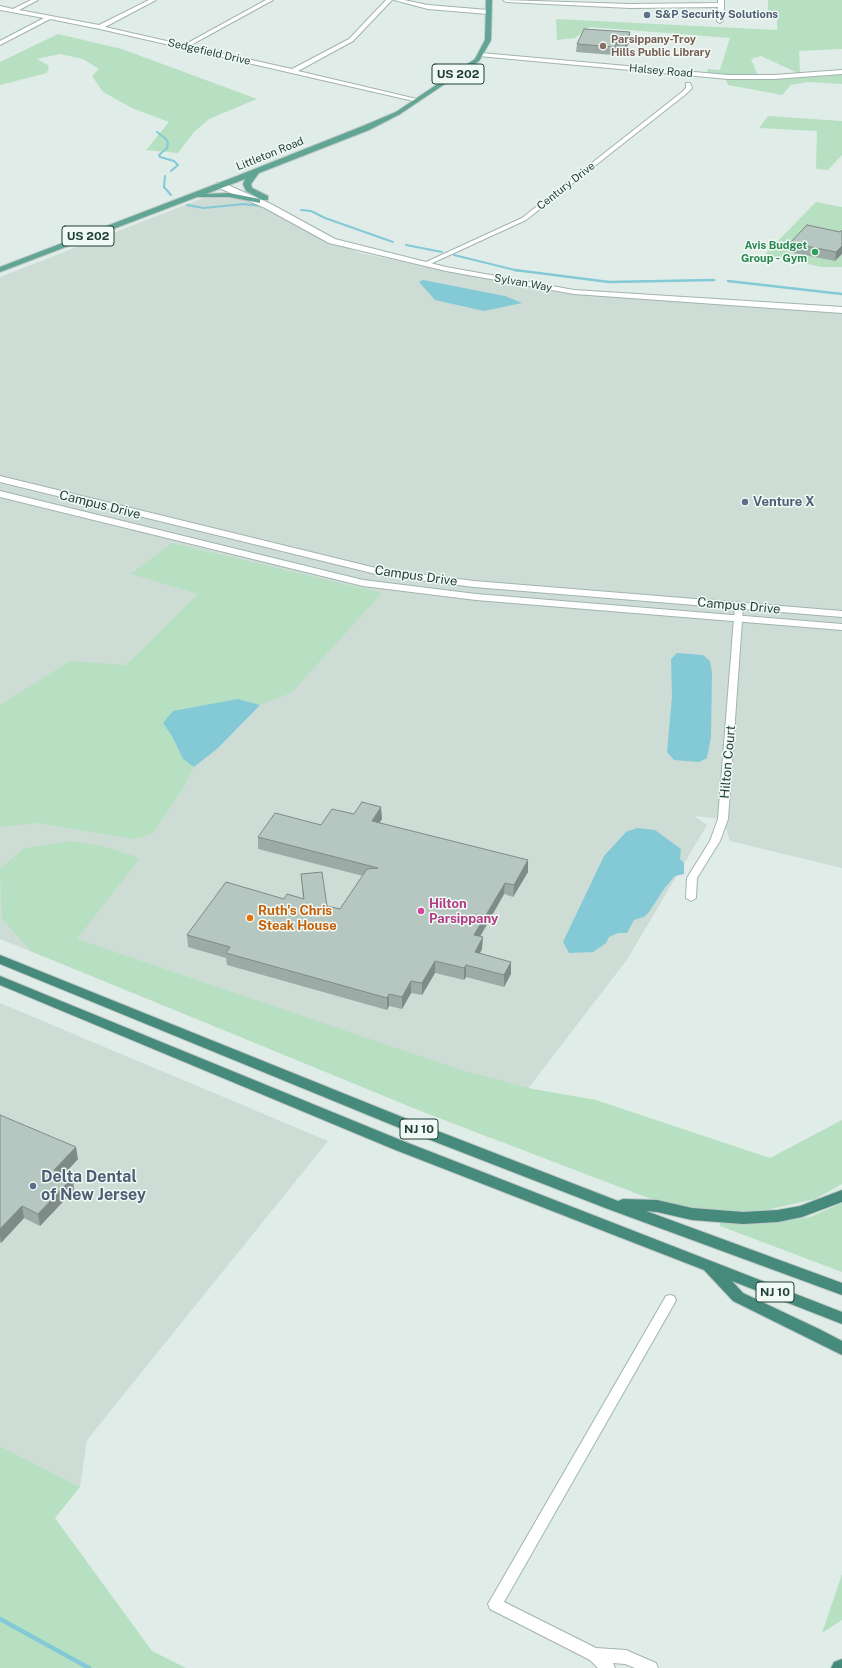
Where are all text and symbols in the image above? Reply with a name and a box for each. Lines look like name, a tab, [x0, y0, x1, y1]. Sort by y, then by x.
place label: S&P Security Solutions	[655, 8, 778, 22]
marker: S&P Security Solutions	[642, 10, 652, 20]
place label: Parsippany-Troy Hills Public Library	[611, 33, 711, 59]
street label: Sedgefield Drive	[166, 36, 252, 68]
marker: Parsippany-Troy Hills Public Library	[598, 41, 608, 51]
street label: Halsey Road	[629, 62, 693, 80]
road number: US 202	[432, 64, 484, 84]
street label: Littleton Road	[234, 134, 306, 174]
street label: Century Drive	[534, 159, 598, 213]
road number: US 202	[62, 226, 114, 246]
place label: Avis Budget Group - Gym	[741, 239, 807, 265]
marker: Avis Budget Group - Gym	[810, 247, 820, 257]
street label: Sylvan Way	[493, 271, 553, 295]
street label: Campus Drive	[58, 487, 142, 523]
place label: Venture X	[753, 494, 815, 510]
marker: Venture X	[740, 497, 750, 507]
street label: Campus Drive	[374, 562, 458, 590]
street label: Campus Drive	[697, 595, 781, 617]
street label: Hilton Court	[717, 725, 739, 799]
place label: Hilton Parsippany	[429, 896, 498, 927]
place label: Ruth's Chris Steak House	[258, 903, 337, 934]
marker: Hilton Parsippany	[416, 906, 426, 916]
marker: Ruth's Chris Steak House	[245, 913, 255, 923]
road number: NJ 10	[400, 1119, 438, 1139]
place label: Delta Dental of New Jersey	[41, 1167, 146, 1205]
marker: Delta Dental of New Jersey	[28, 1181, 38, 1191]
road number: NJ 10	[756, 1282, 794, 1302]

